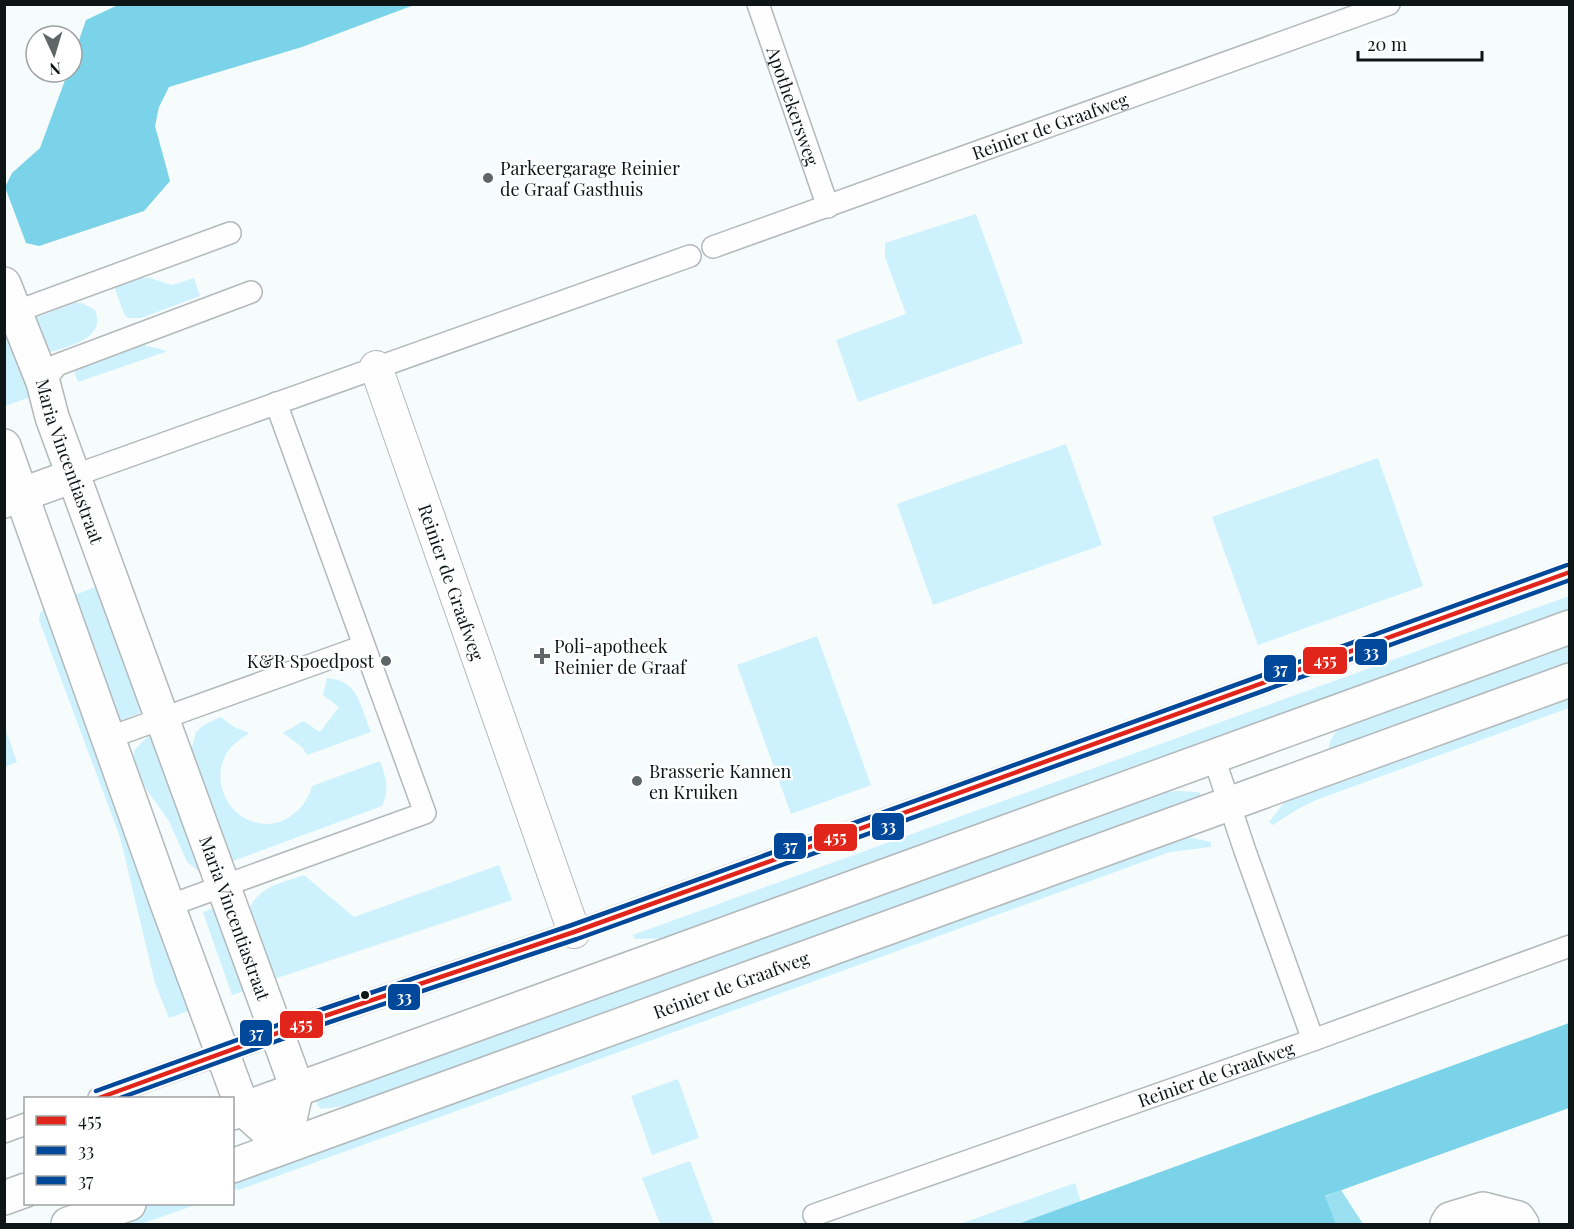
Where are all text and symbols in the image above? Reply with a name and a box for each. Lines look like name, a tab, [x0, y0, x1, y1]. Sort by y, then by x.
north arrow	[24, 24, 84, 84]
scale bar	[1358, 24, 1482, 62]
text: 20 m	[1367, 32, 1407, 56]
street label: Apothekersweg	[761, 42, 825, 169]
text: N	[48, 59, 62, 80]
street label: Reinier de Graafweg	[969, 87, 1132, 165]
place label: Parkeergarage Reinier de Graaf Gasthuis	[500, 156, 680, 201]
marker: Parkeergarage Reinier de Graaf Gasthuis	[481, 171, 495, 185]
street label: Maria Vincentiastraat	[31, 376, 109, 548]
street label: Reinier de Graafweg	[413, 501, 490, 664]
place label: Poli-apotheek Reinier de Graaf	[554, 634, 688, 679]
line badge: 33	[1354, 638, 1388, 666]
text: 33	[1363, 641, 1379, 662]
line badge: 455	[1302, 646, 1348, 675]
place label: K&R Spoedpost	[247, 649, 375, 673]
marker: Poli-apotheek Reinier de Graaf	[535, 649, 549, 663]
text: 455	[1313, 649, 1337, 670]
marker: K&R Spoedpost	[379, 654, 393, 668]
line badge: 37	[1263, 654, 1297, 683]
text: 37	[1272, 658, 1288, 679]
place label: Brasserie Kannen en Kruiken	[649, 759, 792, 804]
marker: Brasserie Kannen en Kruiken	[630, 774, 644, 788]
line badge: 33	[871, 812, 905, 841]
text: 33	[880, 815, 896, 836]
line badge: 455	[813, 823, 858, 852]
text: 455	[823, 826, 847, 847]
line badge: 37	[773, 832, 807, 860]
street label: Maria Vincentiastraat	[194, 833, 276, 1004]
text: 37	[782, 835, 798, 856]
street label: Reinier de Graafweg	[650, 945, 813, 1024]
line badge: 33	[387, 983, 421, 1011]
text: 33	[396, 986, 412, 1007]
unlabelled marker	[359, 989, 371, 1001]
line badge: 455	[279, 1010, 324, 1039]
text: 455	[289, 1013, 313, 1034]
line badge: 37	[239, 1019, 273, 1047]
text: 37	[248, 1022, 264, 1043]
street label: Reinier de Graafweg	[1134, 1035, 1298, 1113]
legend	[24, 1097, 234, 1205]
text: 455	[78, 1108, 102, 1132]
text: 33	[78, 1138, 94, 1162]
text: 37	[78, 1168, 94, 1192]

